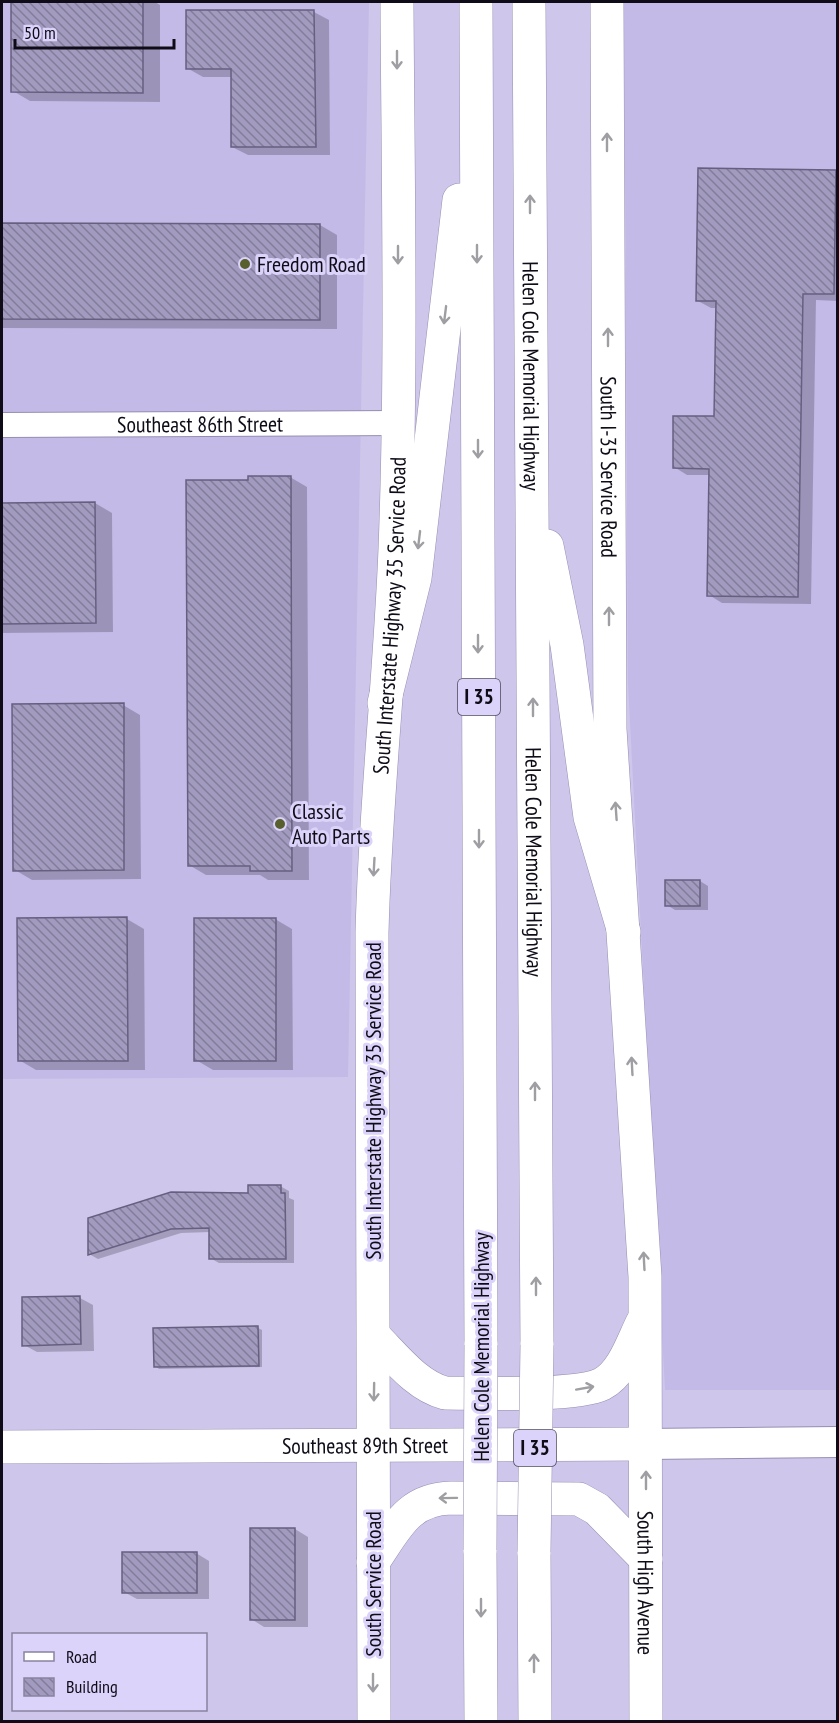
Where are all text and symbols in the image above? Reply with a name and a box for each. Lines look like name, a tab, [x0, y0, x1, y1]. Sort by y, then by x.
scale bar	[15, 12, 174, 50]
text: 50 m	[24, 21, 56, 44]
one-way arrow	[392, 49, 403, 69]
one-way arrow	[601, 132, 613, 152]
one-way arrow	[525, 195, 536, 215]
one-way arrow	[392, 244, 404, 264]
one-way arrow	[471, 244, 483, 264]
place label: Freedom Road	[257, 250, 366, 278]
marker: Freedom Road	[238, 257, 252, 271]
street label: Helen Cole Memorial Highway	[517, 261, 546, 492]
one-way arrow	[439, 305, 450, 325]
one-way arrow	[602, 327, 614, 347]
street label: South I-35 Service Road	[595, 376, 623, 558]
street label: Southeast 86th Street	[117, 410, 283, 438]
one-way arrow	[472, 439, 483, 459]
street label: South Interstate Highway 35 Service Road	[366, 457, 412, 775]
one-way arrow	[414, 529, 425, 549]
one-way arrow	[603, 606, 615, 626]
one-way arrow	[472, 634, 484, 654]
road number: I 35	[458, 679, 500, 715]
one-way arrow	[527, 698, 539, 718]
street label: Helen Cole Memorial Highway	[519, 747, 549, 978]
place label: Classic Auto Parts	[292, 797, 370, 850]
one-way arrow	[610, 801, 621, 821]
marker: Classic Auto Parts	[273, 817, 287, 831]
one-way arrow	[473, 829, 485, 849]
one-way arrow	[369, 856, 380, 876]
street label: South Interstate Highway 35 Service Road	[359, 942, 387, 1260]
one-way arrow	[627, 1057, 638, 1077]
one-way arrow	[529, 1082, 541, 1102]
street label: Helen Cole Memorial Highway	[467, 1232, 495, 1462]
one-way arrow	[638, 1251, 649, 1271]
one-way arrow	[530, 1277, 542, 1297]
one-way arrow	[368, 1381, 380, 1401]
one-way arrow	[575, 1382, 594, 1393]
road number: I 35	[514, 1430, 556, 1466]
street label: Southeast 89th Street	[282, 1431, 448, 1460]
one-way arrow	[640, 1471, 652, 1491]
one-way arrow	[438, 1492, 458, 1504]
street label: South Service Road	[359, 1511, 387, 1657]
street label: South High Avenue	[632, 1511, 660, 1655]
one-way arrow	[475, 1598, 487, 1618]
legend	[12, 1633, 207, 1711]
text: Road	[66, 1645, 97, 1668]
one-way arrow	[528, 1654, 540, 1674]
one-way arrow	[367, 1673, 379, 1693]
text: Building	[66, 1675, 118, 1698]

